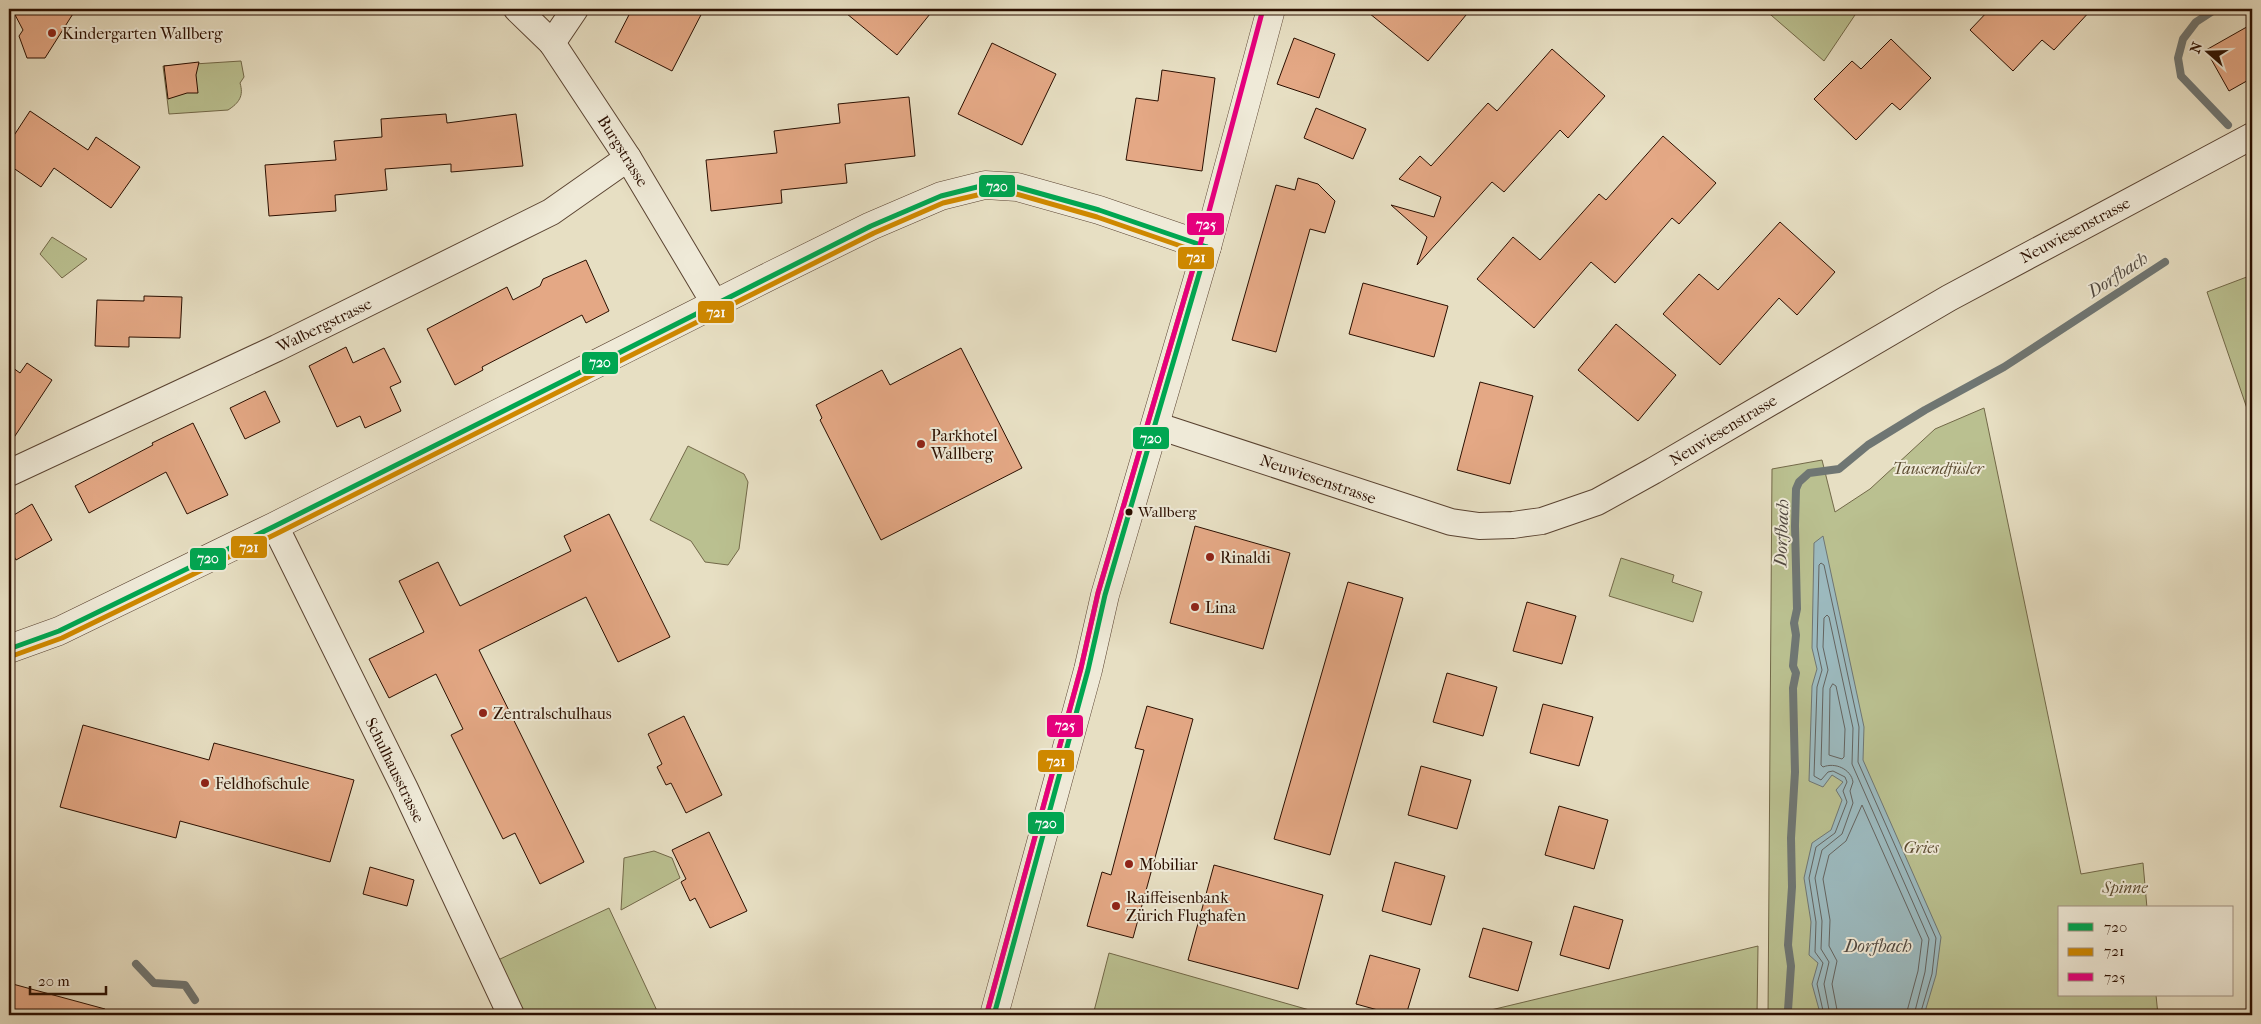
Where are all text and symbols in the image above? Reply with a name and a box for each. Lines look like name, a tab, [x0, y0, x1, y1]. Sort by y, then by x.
place label: Kindergarten Wallberg	[62, 24, 223, 43]
marker: Kindergarten Wallberg	[46, 27, 58, 39]
north arrow	[2184, 28, 2234, 78]
text: N	[2186, 39, 2206, 56]
street label: Burgstrasse	[594, 112, 652, 190]
line badge: 720	[978, 174, 1016, 198]
text: 720	[985, 178, 1008, 195]
street label: Neuwiesenstrasse	[2017, 193, 2133, 267]
line badge: 725	[1186, 212, 1225, 236]
text: 725	[1195, 216, 1216, 233]
line badge: 721	[1177, 246, 1215, 270]
water label: Dorfbach	[2083, 248, 2152, 303]
text: 721	[1186, 249, 1205, 266]
street label: Walbergstrasse	[272, 294, 375, 357]
line badge: 721	[697, 300, 735, 324]
text: 721	[706, 304, 725, 321]
line badge: 720	[581, 351, 619, 375]
text: 720	[588, 354, 611, 371]
street label: Neuwiesenstrasse	[1666, 390, 1780, 470]
place label: Parkhotel Wallberg	[930, 426, 998, 463]
line badge: 720	[1132, 426, 1170, 450]
text: 720	[1139, 430, 1162, 447]
marker: Parkhotel Wallberg	[915, 438, 927, 450]
street label: Neuwiesenstrasse	[1257, 450, 1379, 508]
park label: Tausendfüsler	[1892, 459, 1985, 478]
water label: Dorfbach	[1770, 499, 1794, 568]
place label: Wallberg	[1137, 503, 1197, 521]
marker: Wallberg	[1124, 507, 1134, 517]
line badge: 721	[230, 535, 268, 559]
text: 721	[239, 539, 258, 556]
line badge: 720	[189, 547, 227, 571]
place label: Rinaldi	[1220, 548, 1271, 567]
text: 720	[196, 550, 219, 567]
marker: Rinaldi	[1204, 551, 1216, 563]
place label: Lina	[1205, 598, 1237, 617]
marker: Lina	[1189, 601, 1201, 613]
place label: Zentralschulhaus	[493, 704, 612, 723]
marker: Zentralschulhaus	[477, 707, 489, 719]
street label: Schulhausstrasse	[361, 714, 429, 826]
line badge: 725	[1046, 714, 1084, 738]
text: 725	[1054, 717, 1075, 734]
line badge: 721	[1037, 749, 1075, 773]
text: 721	[1046, 753, 1065, 770]
place label: Feldhofschule	[215, 774, 310, 793]
marker: Feldhofschule	[199, 777, 211, 789]
line badge: 720	[1027, 811, 1065, 835]
text: 720	[1034, 815, 1057, 832]
park label: Gries	[1903, 838, 1940, 857]
place label: Mobiliar	[1139, 855, 1198, 874]
marker: Mobiliar	[1123, 858, 1135, 870]
park label: Spinne	[2101, 878, 2148, 897]
place label: Raiffeisenbank Zürich Flughafen	[1126, 888, 1247, 925]
marker: Raiffeisenbank Zürich Flughafen	[1110, 900, 1122, 912]
legend	[2058, 906, 2234, 996]
text: 720	[2104, 918, 2127, 936]
water label: Dorfbach	[1843, 936, 1912, 957]
text: 721	[2104, 942, 2124, 960]
scale bar	[30, 964, 106, 996]
text: 725	[2104, 968, 2125, 986]
text: 20 m	[38, 972, 70, 990]

